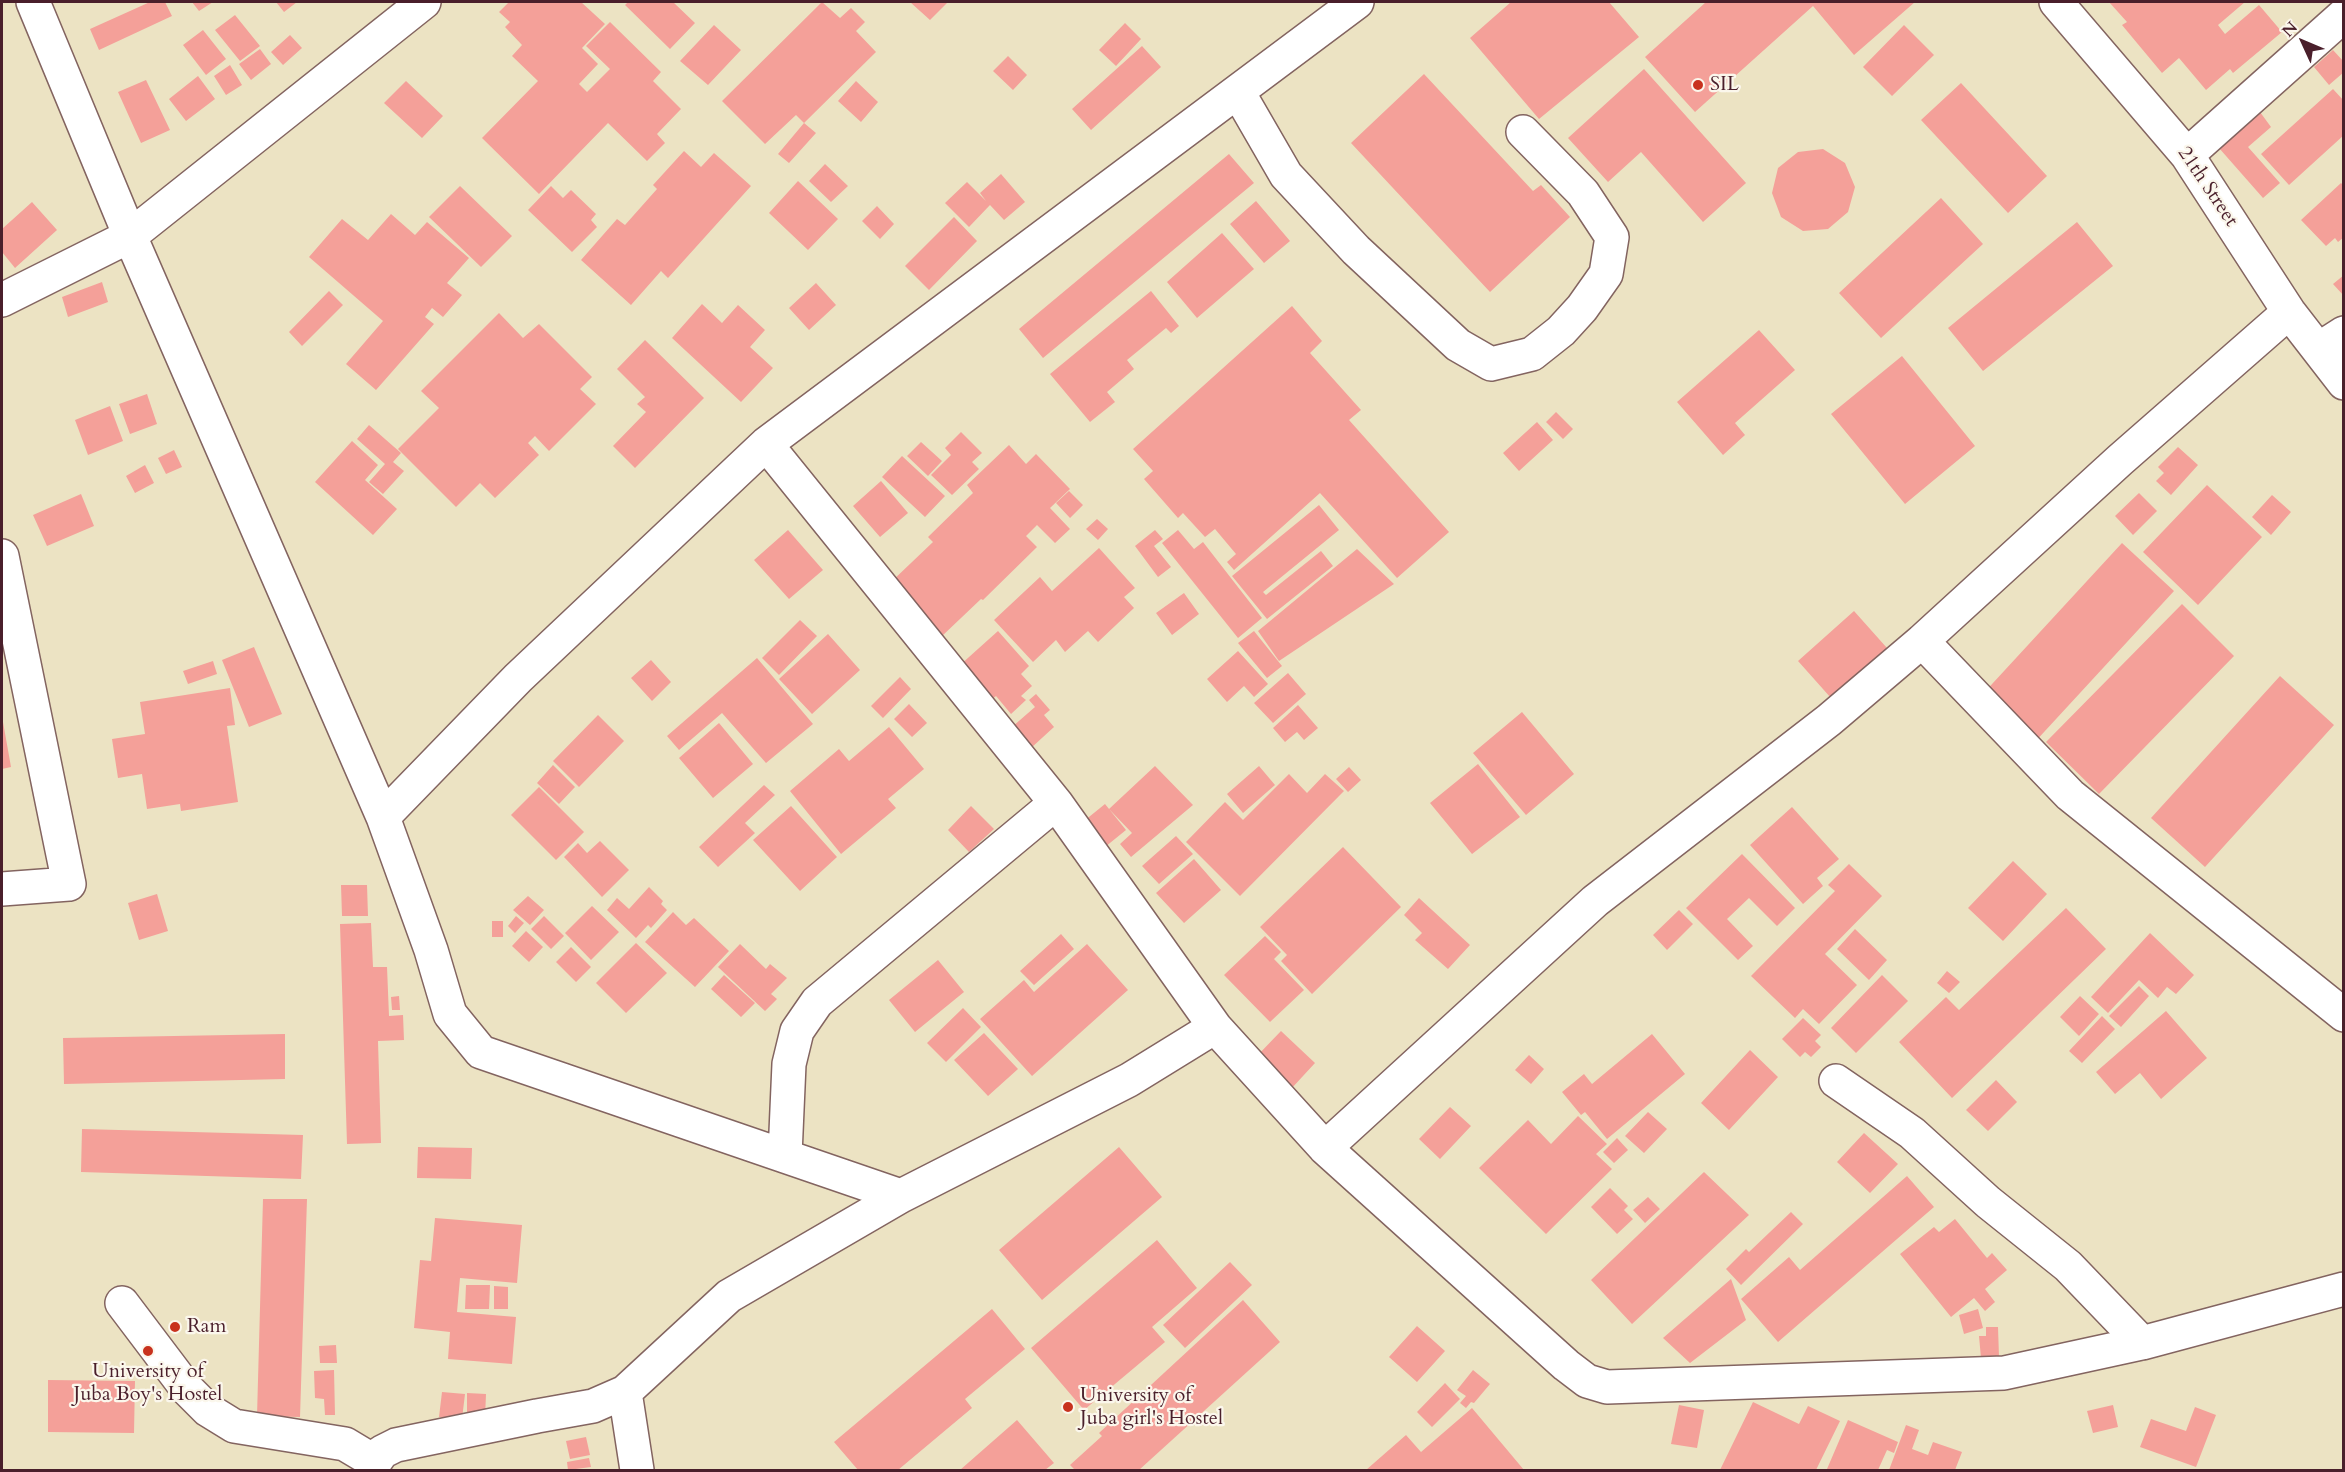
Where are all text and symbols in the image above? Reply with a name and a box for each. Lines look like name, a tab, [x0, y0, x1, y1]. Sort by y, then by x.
north arrow	[2273, 12, 2333, 72]
text: N	[2277, 17, 2303, 42]
place label: SIL	[1710, 73, 1739, 97]
marker: SIL	[1691, 78, 1705, 92]
street label: 21th Street	[2172, 142, 2242, 232]
place label: Ram	[187, 1315, 226, 1339]
marker: Ram	[168, 1320, 182, 1334]
marker: University of Juba Boy's Hostel	[141, 1344, 155, 1358]
place label: University of Juba Boy's Hostel	[74, 1360, 222, 1407]
place label: University of Juba girl's Hostel	[1080, 1384, 1223, 1431]
marker: University of Juba girl's Hostel	[1061, 1400, 1075, 1414]

